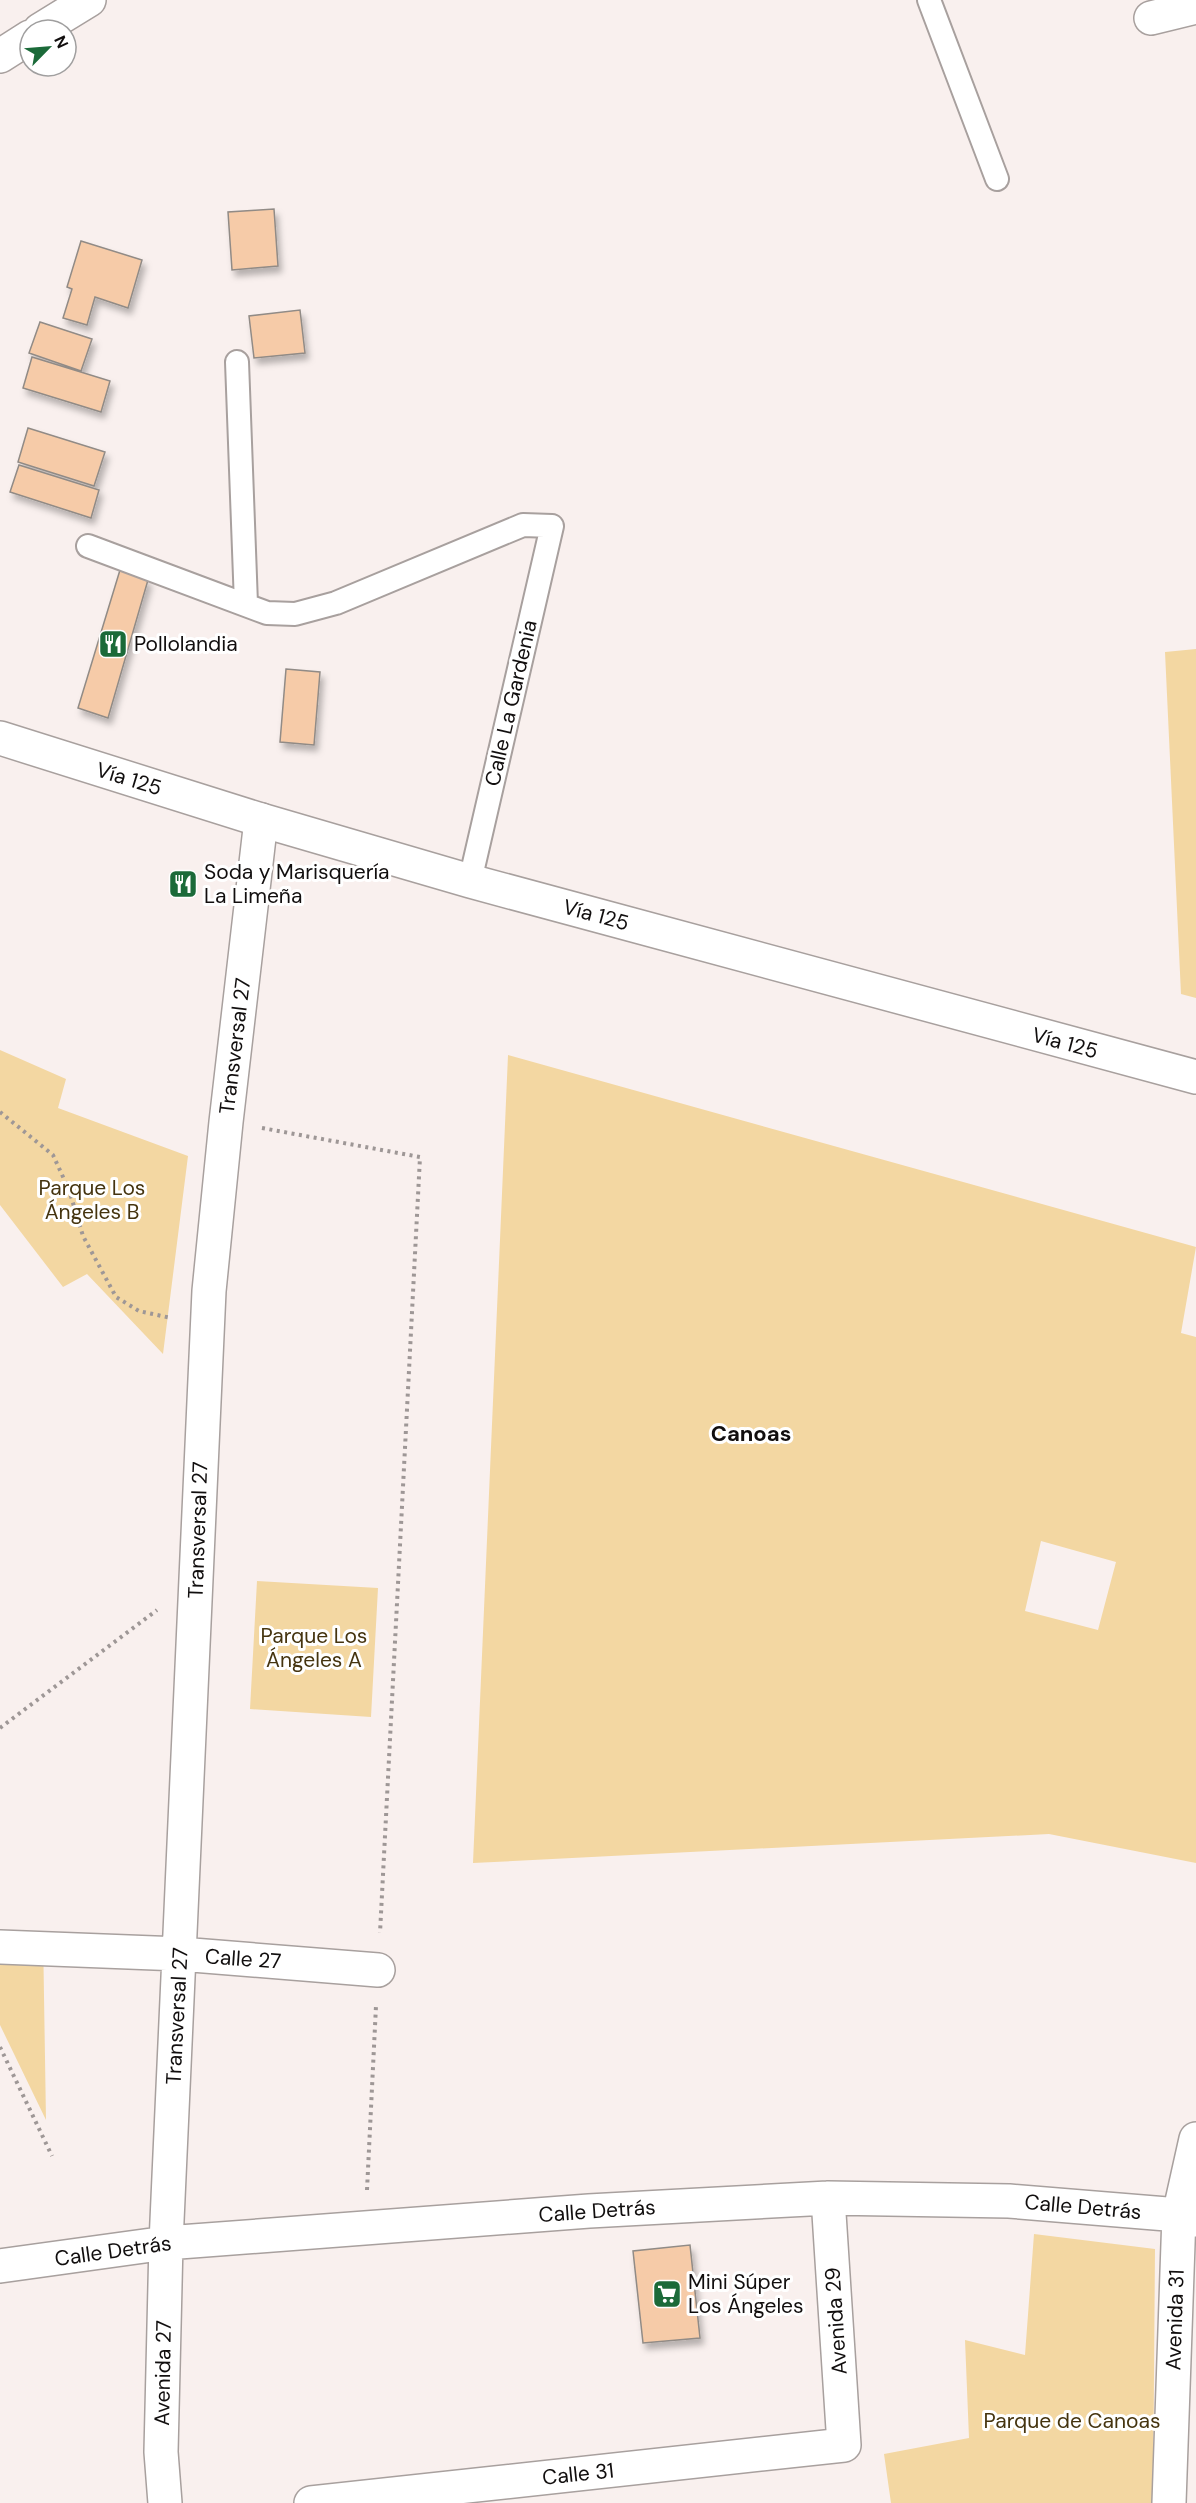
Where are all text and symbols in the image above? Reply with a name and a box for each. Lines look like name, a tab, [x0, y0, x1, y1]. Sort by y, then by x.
north arrow	[18, 18, 78, 78]
text: N	[49, 32, 73, 52]
street label: Calle La Gardenia	[478, 617, 544, 789]
restaurant icon: Pollolandia	[97, 628, 129, 660]
place label: Pollolandia	[134, 630, 238, 658]
street label: Vía 125	[93, 756, 165, 802]
place label: Soda y Marisquería La Limeña	[204, 858, 390, 910]
restaurant icon: Soda y Marisquería La Limeña	[167, 868, 199, 900]
street label: Vía 125	[560, 893, 632, 937]
street label: Transversal 27	[213, 976, 257, 1116]
street label: Vía 125	[1029, 1021, 1101, 1065]
park label: Parque Los Ángeles B	[39, 1174, 145, 1226]
district label: Canoas	[711, 1419, 791, 1448]
street label: Transversal 27	[182, 1461, 214, 1599]
park label: Parque Los Ángeles A	[261, 1622, 367, 1674]
street label: Calle 27	[204, 1942, 282, 1976]
street label: Transversal 27	[159, 1947, 195, 2085]
street label: Calle Detrás	[1023, 2188, 1143, 2226]
street label: Calle Detrás	[537, 2193, 657, 2229]
street label: Calle Detrás	[53, 2229, 173, 2273]
street label: Avenida 29	[818, 2266, 854, 2376]
place label: Mini Súper Los Ángeles	[688, 2268, 804, 2320]
street label: Avenida 31	[1159, 2269, 1191, 2371]
supermarket icon: Mini Súper Los Ángeles	[651, 2278, 683, 2310]
street label: Avenida 27	[148, 2320, 178, 2426]
park label: Parque de Canoas	[984, 2407, 1160, 2435]
street label: Calle 31	[541, 2456, 615, 2492]

